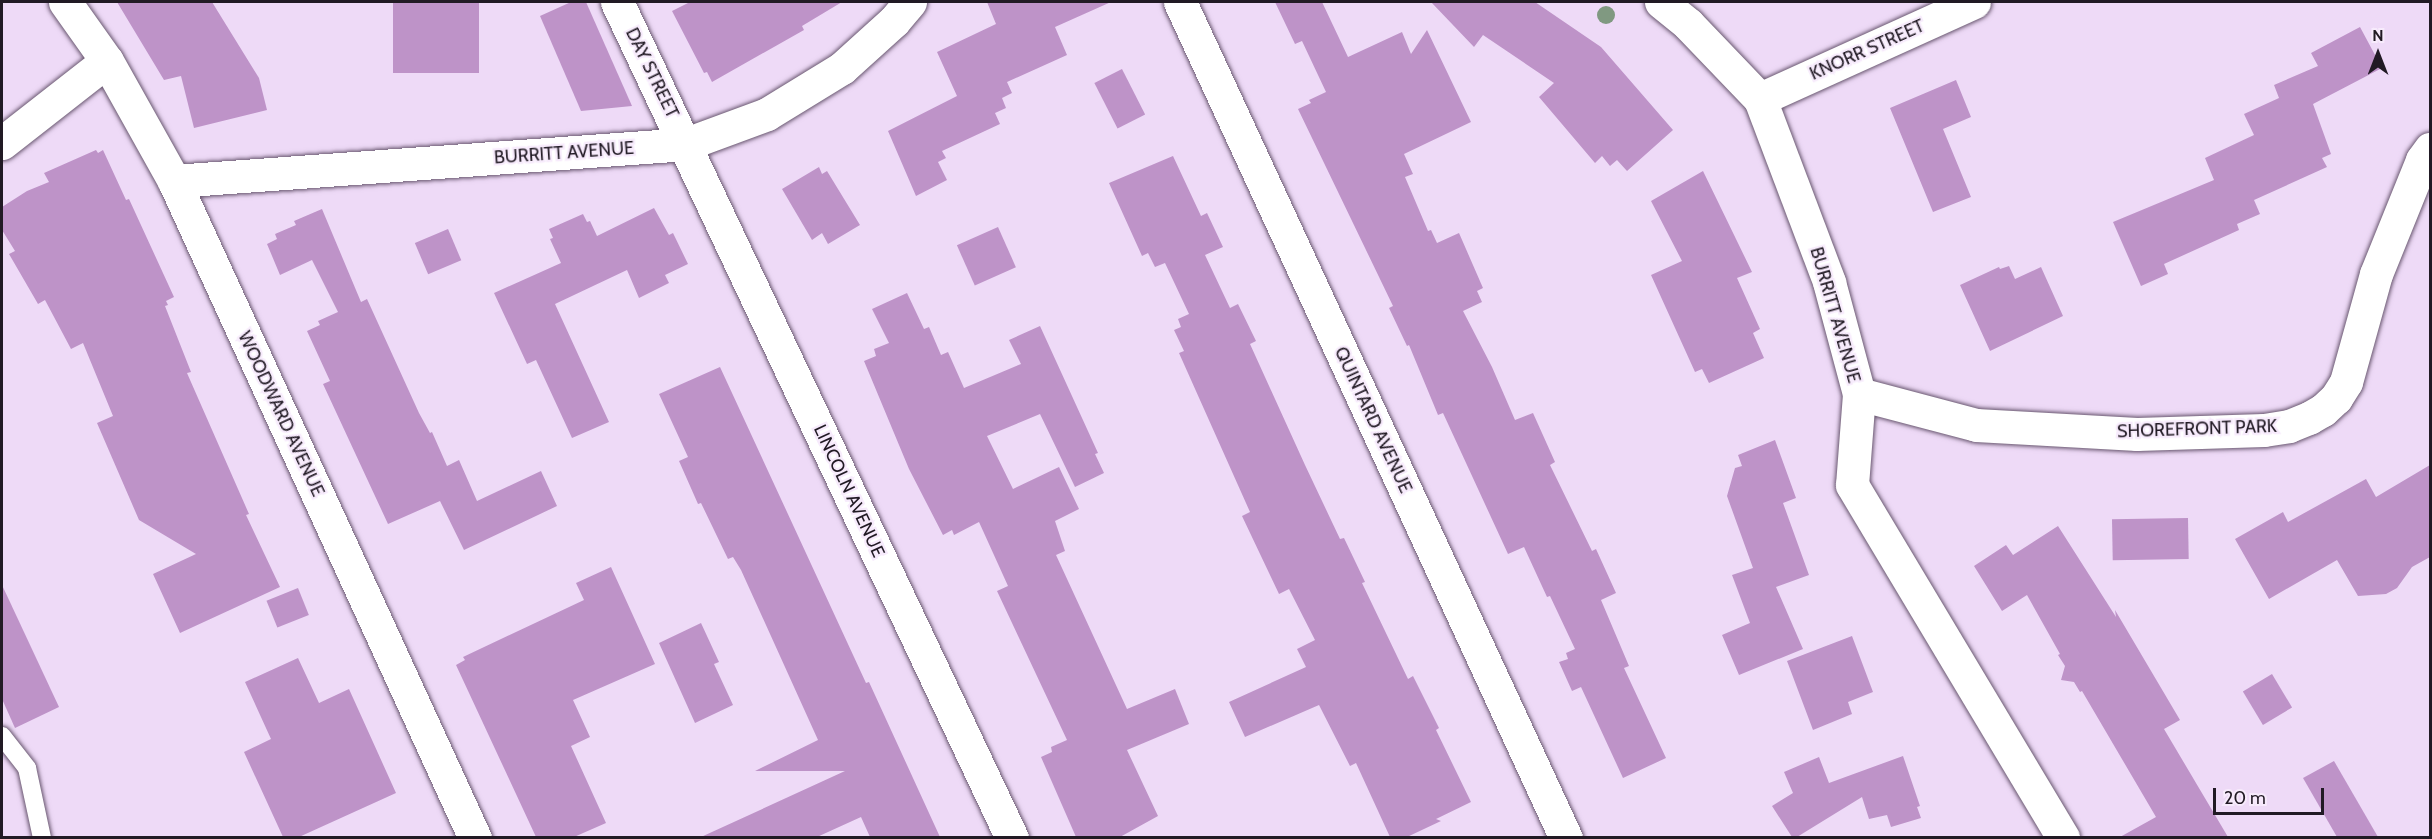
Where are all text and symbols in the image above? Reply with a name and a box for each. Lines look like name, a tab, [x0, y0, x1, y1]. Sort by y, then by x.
street label: KNORR STREET	[1806, 15, 1928, 85]
street label: DAY STREET	[621, 24, 683, 122]
north arrow	[2348, 24, 2408, 84]
text: N	[2372, 26, 2384, 45]
street label: BURRITT AVENUE	[493, 137, 635, 169]
street label: BURRITT AVENUE	[1805, 245, 1865, 385]
street label: WOODWARD AVENUE	[233, 328, 329, 500]
street label: QUINTARD AVENUE	[1330, 344, 1416, 496]
street label: SHOREFRONT PARK	[2117, 415, 2277, 443]
street label: LINCOLN AVENUE	[809, 421, 889, 561]
scale bar	[2216, 776, 2327, 814]
text: 20 m	[2224, 787, 2266, 809]

